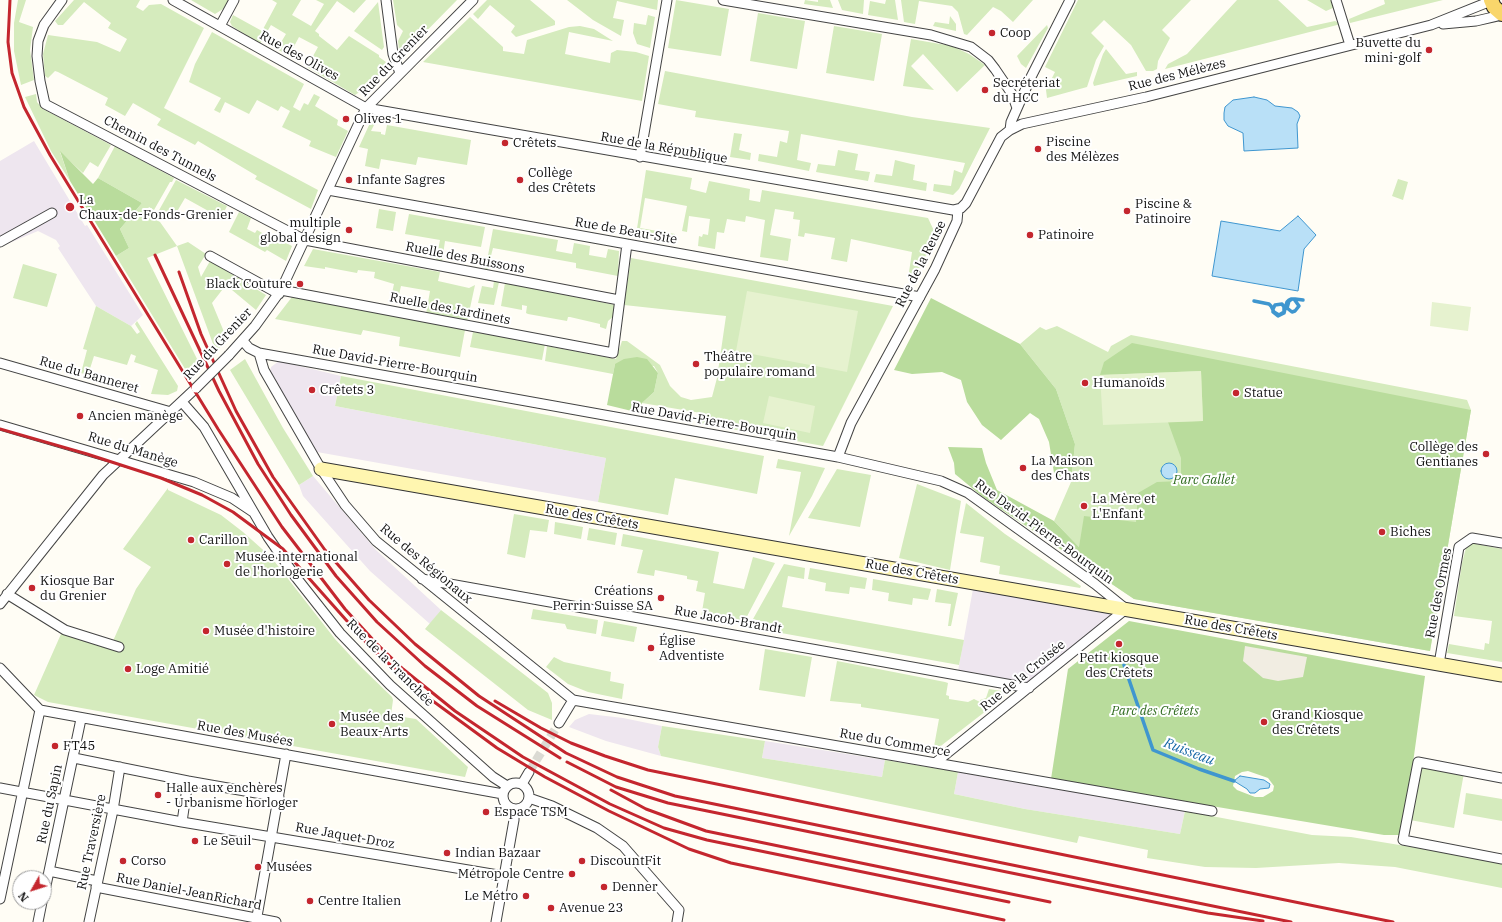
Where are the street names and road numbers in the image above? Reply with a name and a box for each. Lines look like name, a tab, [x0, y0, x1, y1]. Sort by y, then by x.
street label: Rue du Grenier	[356, 22, 432, 100]
street label: Rue des Olives	[257, 28, 341, 84]
street label: Rue des Mélèzes	[1127, 55, 1227, 95]
street label: Chemin des Tunnels	[101, 113, 219, 185]
street label: Rue de la République	[599, 129, 729, 167]
street label: Rue de Beau-Site	[574, 214, 678, 248]
street label: Rue de la Reuse	[892, 218, 950, 310]
street label: Ruelle des Buissons	[404, 239, 526, 277]
street label: Ruelle des Jardinets	[388, 290, 512, 328]
street label: Rue du Grenier	[181, 305, 255, 383]
street label: Rue David-Pierre-Bourquin	[311, 342, 479, 386]
street label: Rue du Banneret	[38, 353, 140, 397]
street label: Rue David-Pierre-Bourquin	[630, 400, 798, 444]
street label: Rue du Manège	[86, 429, 180, 471]
street label: Rue David-Pierre-Bourquin	[972, 476, 1116, 588]
street label: Rue des Crêtets	[544, 501, 640, 533]
street label: Rue des Régionaux	[377, 521, 475, 607]
street label: Rue des Ormes	[1423, 547, 1455, 639]
street label: Rue des Crêtets	[864, 556, 960, 588]
street label: Rue Jacob-Brandt	[673, 603, 783, 637]
street label: Rue des Crêtets	[1183, 612, 1279, 644]
street label: Rue de la Tranchée	[343, 616, 437, 710]
street label: Rue de la Croisée	[978, 637, 1068, 715]
street label: Rue des Musées	[196, 718, 294, 750]
street label: Rue du Commerce	[838, 726, 952, 760]
street label: Rue du Sapin	[34, 763, 66, 845]
street label: Rue Traversière	[74, 793, 110, 891]
street label: Rue Jaquet-Droz	[294, 820, 396, 852]
street label: Rue Daniel-JeanRichard	[115, 870, 263, 914]

